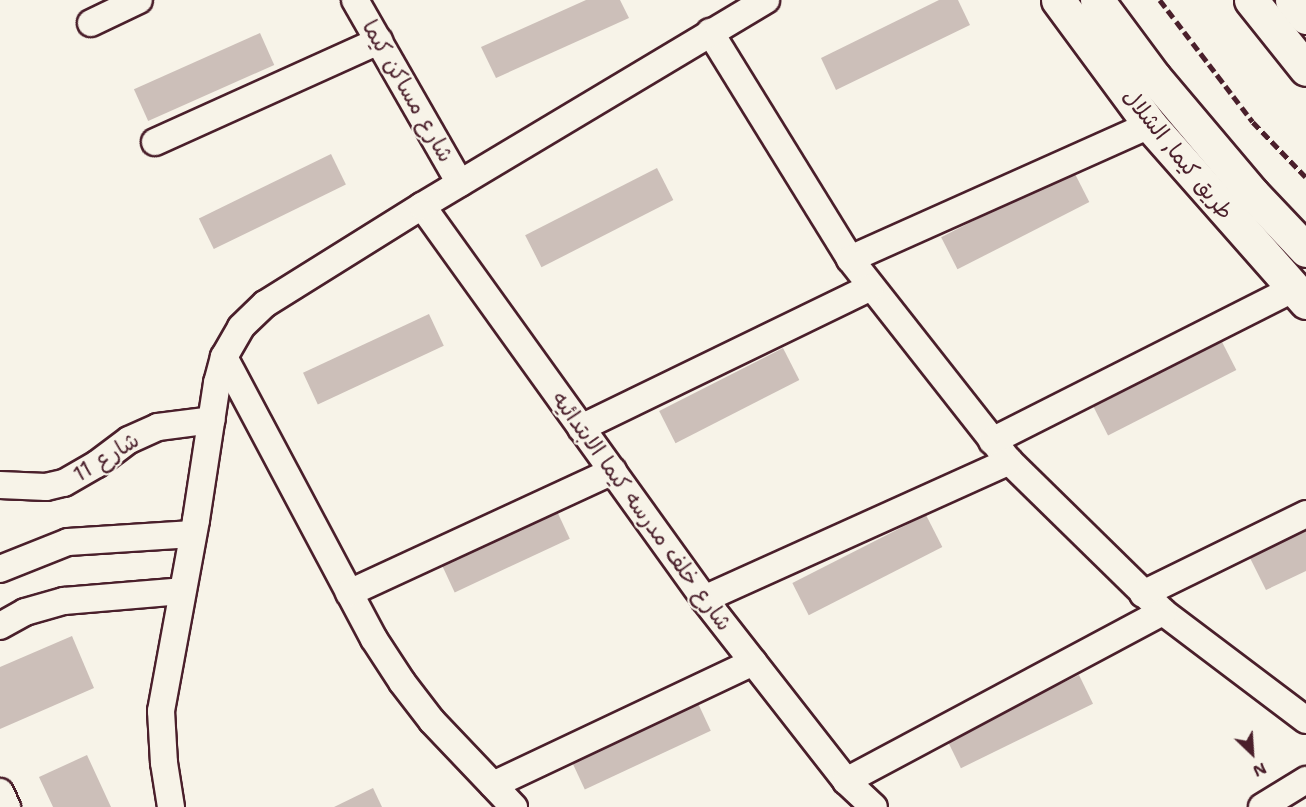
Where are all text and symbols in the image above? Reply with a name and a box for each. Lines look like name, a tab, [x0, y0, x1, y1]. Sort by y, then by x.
street label: شارع مساكن كيما	[357, 15, 459, 167]
street label: طريق كيما, الشلال	[1117, 83, 1239, 225]
street label: شارع خلف مدرسه كيما الابتدائيه	[546, 386, 738, 636]
street label: شارع 11	[68, 427, 144, 487]
north arrow	[1222, 723, 1282, 783]
text: N	[1250, 758, 1270, 782]

